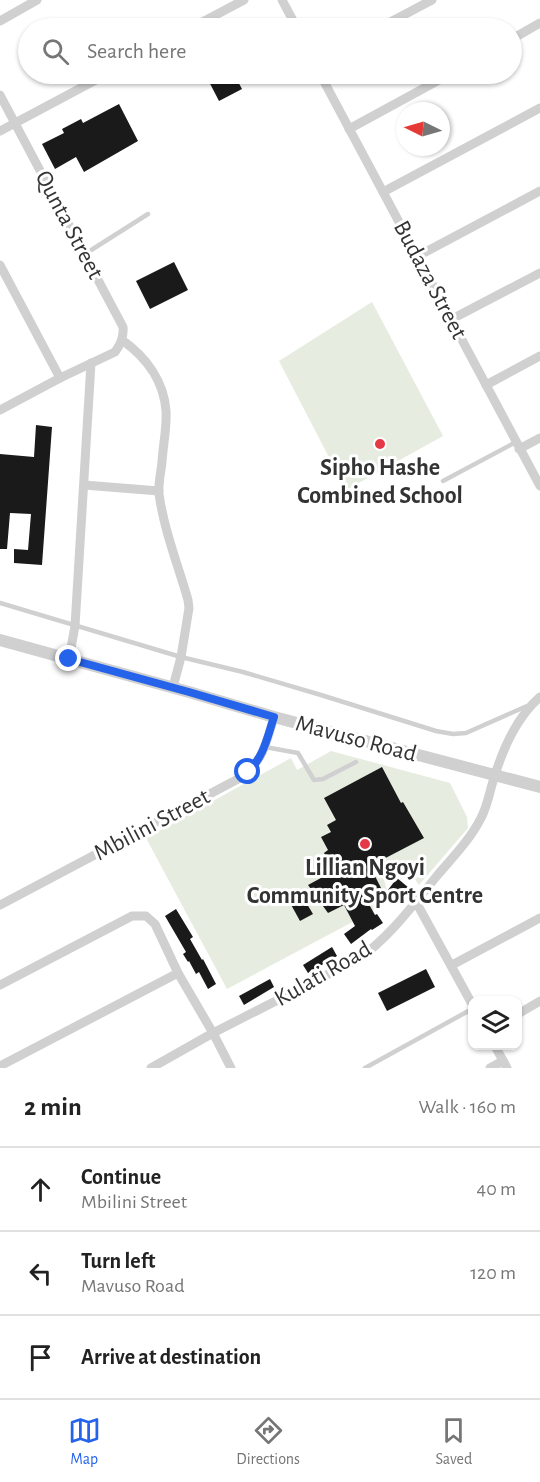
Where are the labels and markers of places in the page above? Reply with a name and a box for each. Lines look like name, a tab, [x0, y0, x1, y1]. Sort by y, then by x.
marker: Sipho Hashe Combined School	[373, 437, 387, 451]
place label: Sipho Hashe Combined School	[297, 456, 463, 508]
marker: Lillian Ngoyi Community Sport Centre	[358, 837, 372, 851]
place label: Lillian Ngoyi Community Sport Centre	[247, 856, 483, 908]

